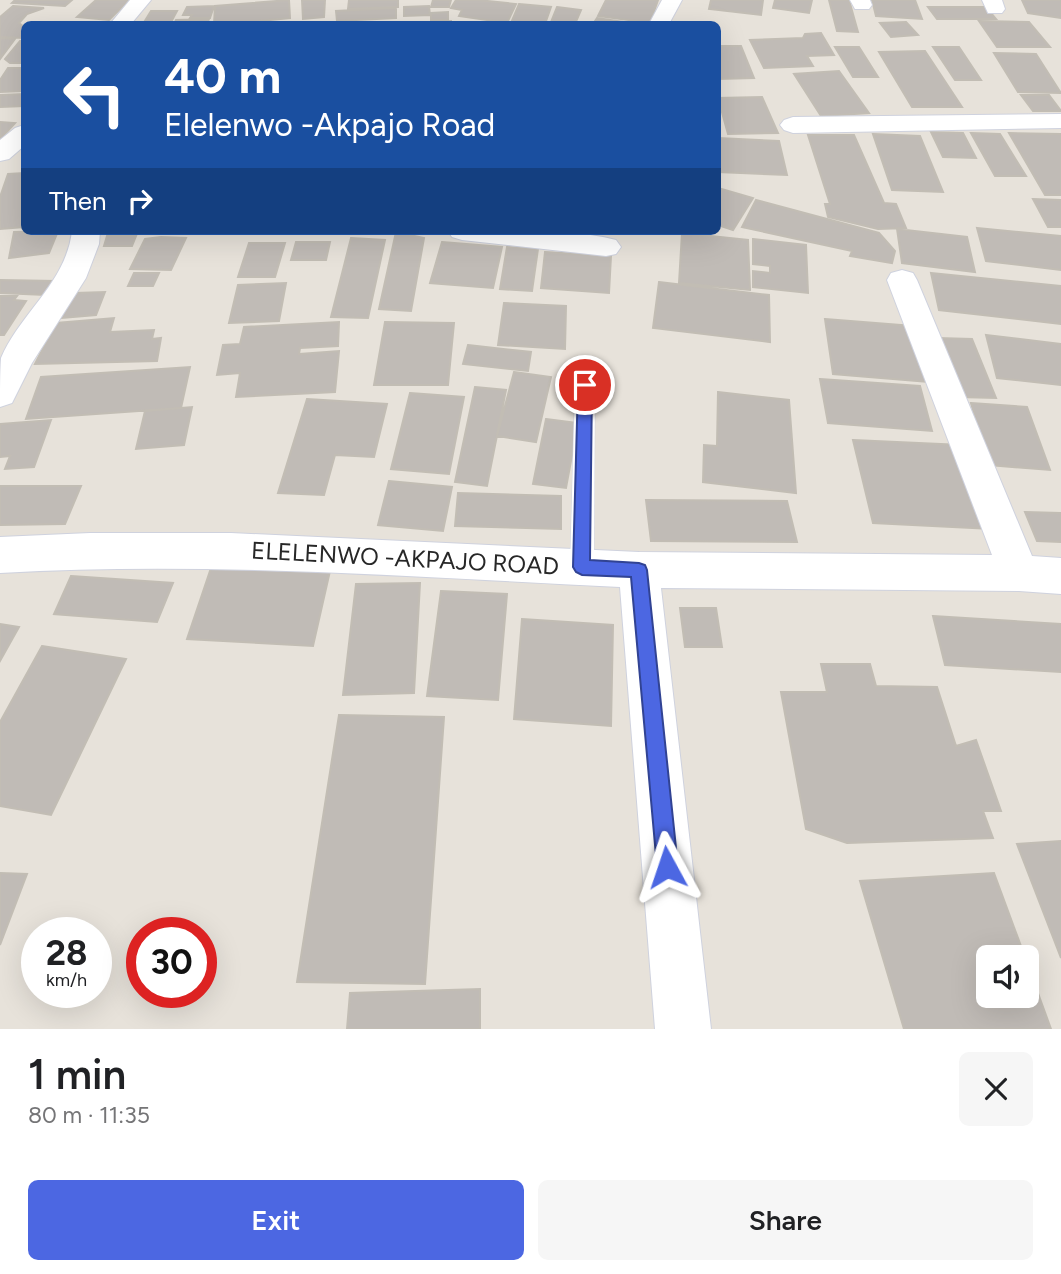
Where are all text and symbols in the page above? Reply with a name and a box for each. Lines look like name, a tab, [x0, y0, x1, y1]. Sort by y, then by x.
text: 40 m	[164, 46, 281, 105]
icon: left	[49, 49, 140, 140]
text: Elelenwo -Akpajo Road	[164, 106, 495, 144]
icon: right	[121, 182, 159, 220]
text: Then	[49, 185, 107, 217]
pin	[555, 355, 615, 415]
icon: arrive	[566, 366, 604, 404]
street label: ELELENWO -AKPAJO ROAD	[250, 535, 560, 581]
position arrow	[630, 830, 704, 904]
speed limit sign: 30	[126, 917, 217, 1008]
text: 28	[46, 932, 87, 974]
map controls	[976, 945, 1039, 1008]
button: sound	[976, 945, 1039, 1008]
text: km/h	[46, 969, 87, 991]
text: 1 min	[28, 1049, 126, 1100]
button: close	[959, 1052, 1033, 1126]
text: 80 m · 11:35	[28, 1101, 150, 1129]
button: Exit	[28, 1180, 524, 1260]
button: Share	[538, 1180, 1033, 1260]

